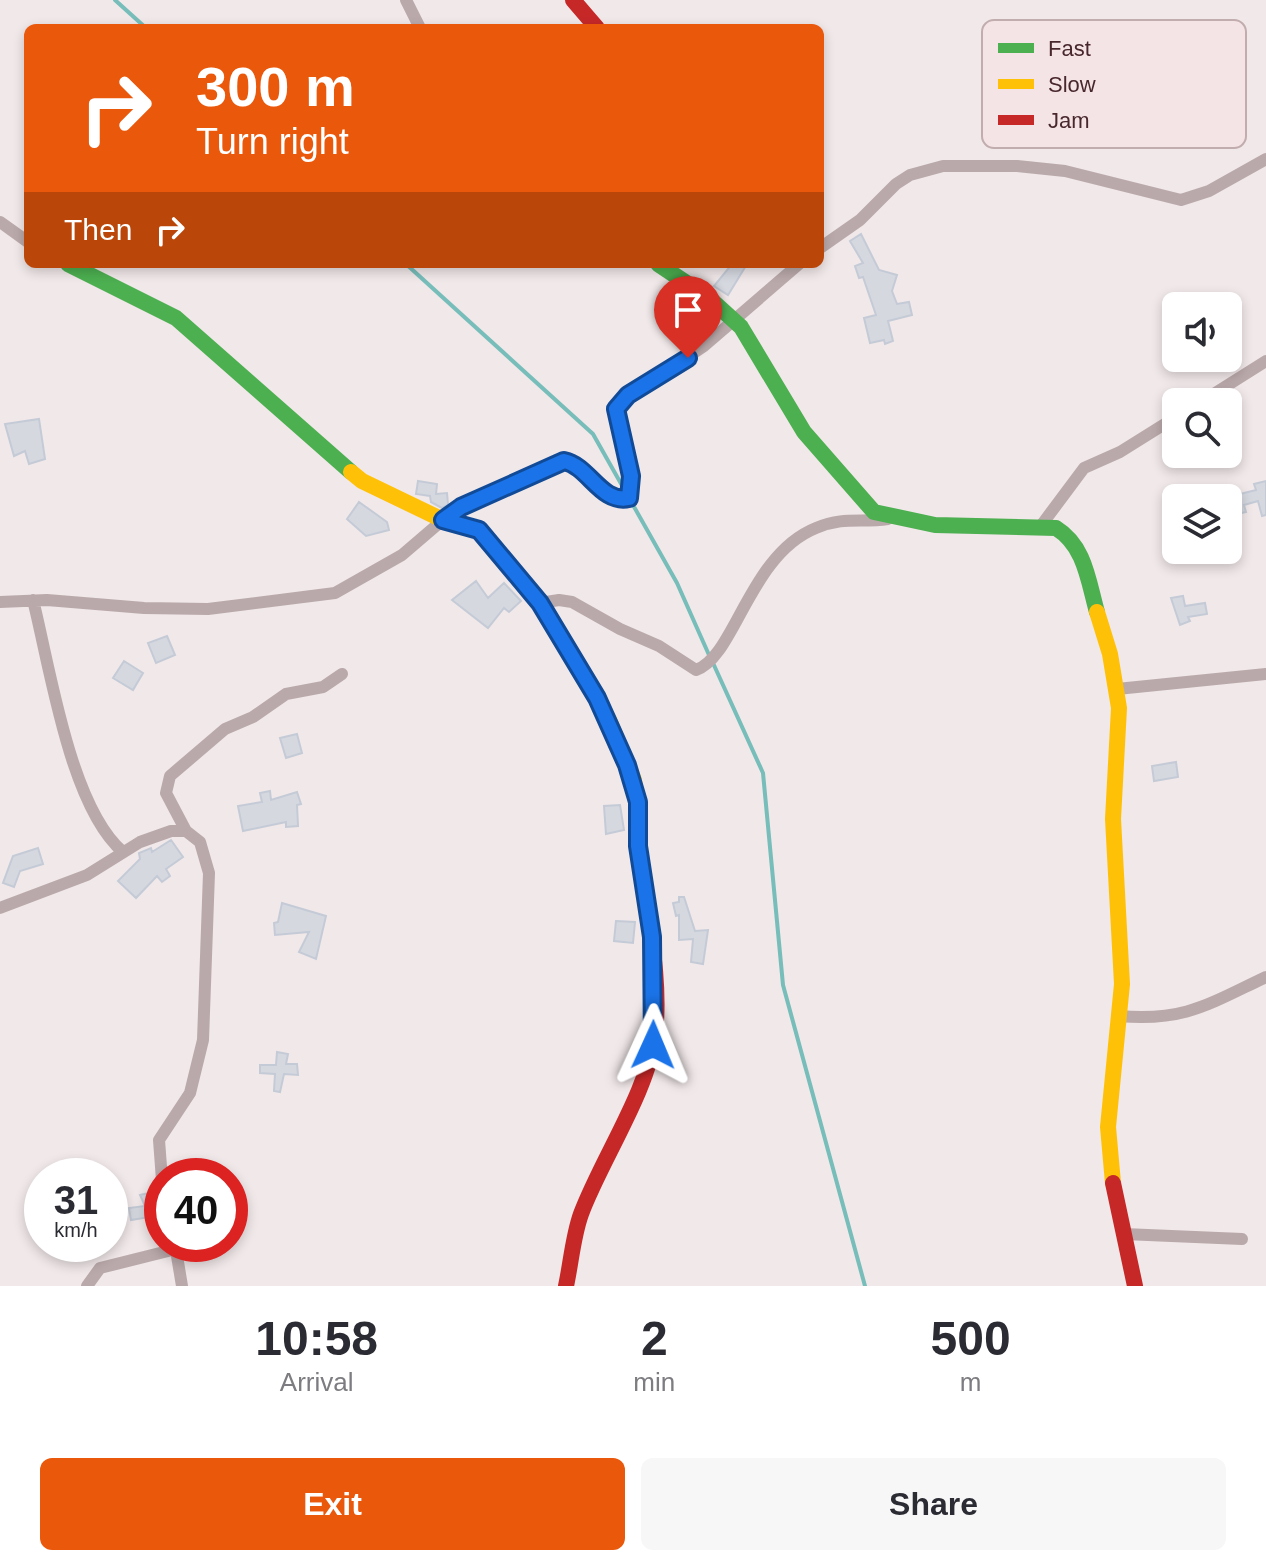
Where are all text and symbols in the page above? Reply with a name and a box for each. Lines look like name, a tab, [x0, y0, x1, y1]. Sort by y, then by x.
legend	[982, 20, 1246, 148]
text: Fast	[1048, 36, 1091, 61]
text: 300 m	[196, 55, 355, 118]
icon: right	[64, 56, 168, 160]
text: Slow	[1048, 72, 1096, 97]
text: Jam	[1048, 108, 1090, 133]
text: Turn right	[196, 121, 349, 162]
icon: right	[148, 208, 192, 252]
text: Then	[64, 213, 132, 246]
pin	[654, 276, 722, 358]
icon: arrive	[666, 288, 710, 332]
map controls	[1162, 292, 1242, 564]
button: sound	[1162, 292, 1242, 372]
button: search	[1162, 388, 1242, 468]
button: layers	[1162, 484, 1242, 564]
position arrow	[611, 1003, 695, 1087]
speed limit sign: 40	[144, 1158, 248, 1262]
text: 31	[54, 1178, 98, 1222]
text: km/h	[54, 1219, 98, 1241]
text: 10:58	[255, 1312, 378, 1365]
text: 2	[641, 1312, 668, 1365]
text: 500	[931, 1312, 1011, 1365]
text: Arrival	[280, 1367, 354, 1397]
text: min	[633, 1367, 675, 1397]
text: m	[960, 1367, 981, 1397]
button: Exit	[40, 1458, 625, 1550]
button: Share	[641, 1458, 1226, 1550]

